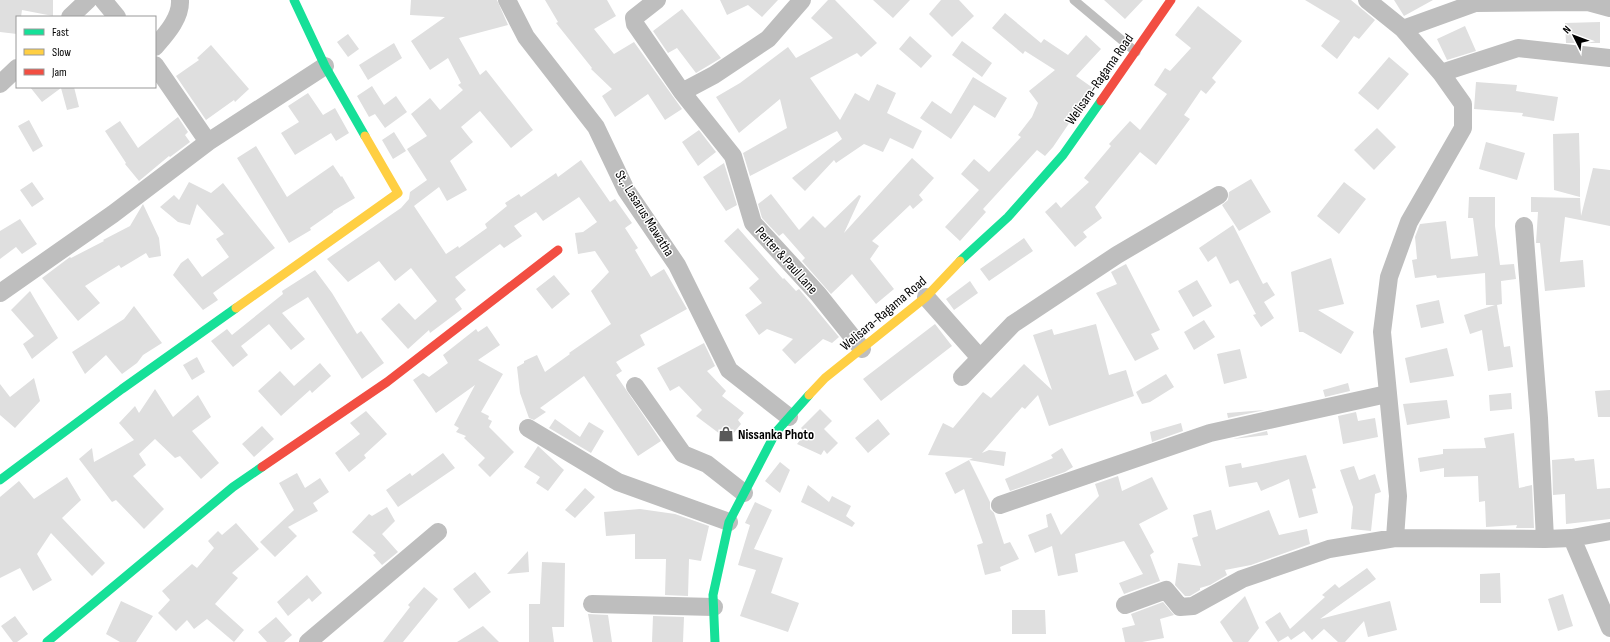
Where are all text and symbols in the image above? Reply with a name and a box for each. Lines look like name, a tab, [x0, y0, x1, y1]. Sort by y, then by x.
legend	[16, 16, 156, 88]
north arrow	[1554, 16, 1594, 56]
text: N	[1560, 23, 1574, 36]
text: Fast	[52, 25, 69, 40]
street label: Welisara-Ragama Road	[1062, 30, 1137, 128]
text: Slow	[52, 45, 71, 60]
text: Jam	[51, 65, 67, 80]
street label: St,. Lasarus Mawatha	[611, 167, 678, 260]
street label: Perter & Paul Lane	[752, 223, 821, 298]
street label: Welisara-Ragama Road	[837, 272, 930, 354]
shop icon: Nissanka Photo	[717, 425, 735, 443]
place label: Nissanka Photo	[738, 426, 814, 443]

